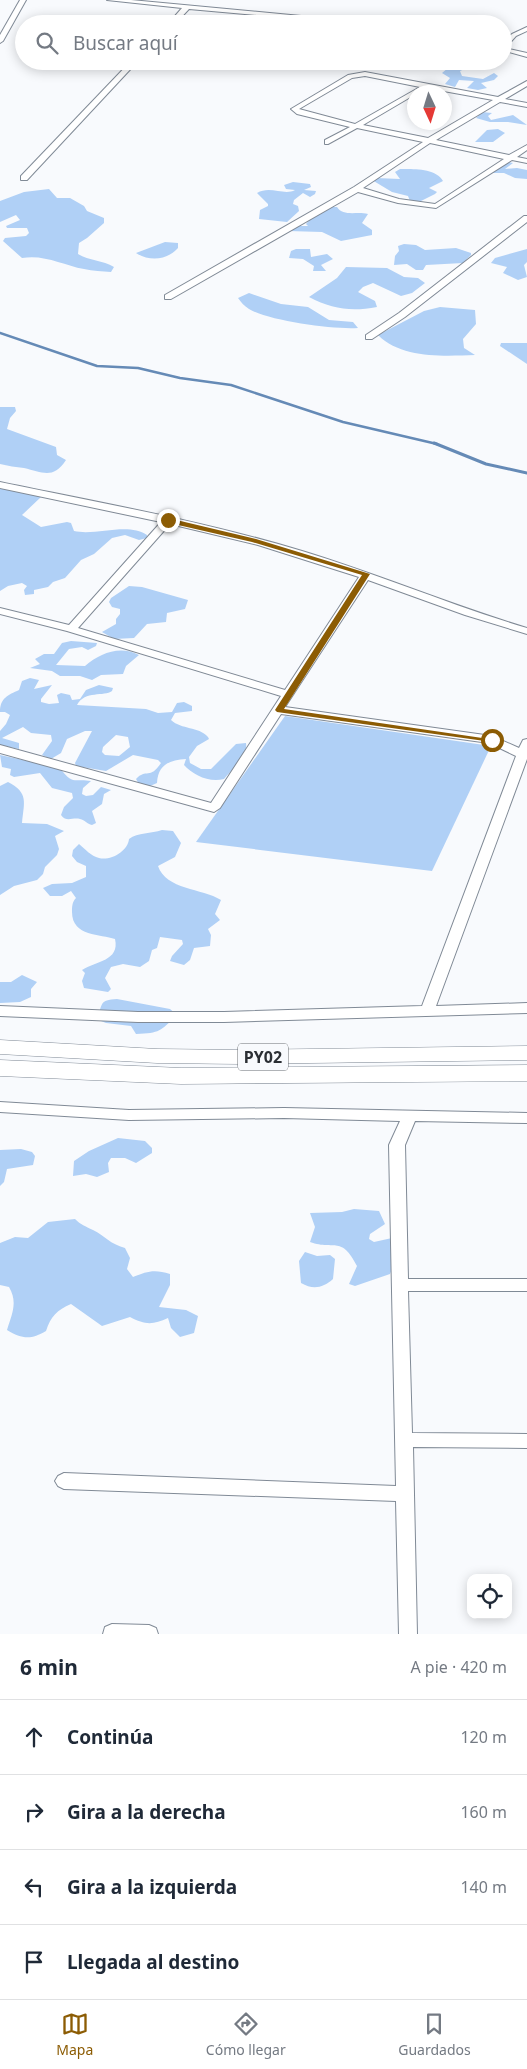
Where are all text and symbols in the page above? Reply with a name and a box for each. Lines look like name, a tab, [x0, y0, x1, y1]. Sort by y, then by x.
search box	[15, 15, 512, 70]
icon: search	[33, 29, 61, 57]
text: Buscar aquí	[73, 30, 178, 56]
north arrow	[407, 85, 452, 130]
route end	[157, 509, 180, 532]
route start	[481, 729, 504, 752]
road number: PY02	[238, 1044, 288, 1070]
map controls	[467, 1574, 512, 1619]
button: locate	[467, 1574, 512, 1619]
text: 6 min	[20, 1653, 78, 1681]
text: A pie · 420 m	[410, 1656, 507, 1678]
icon: ahead	[20, 1723, 48, 1751]
text: Continúa	[67, 1724, 153, 1750]
text: 120 m	[460, 1726, 507, 1748]
icon: right	[20, 1798, 48, 1826]
text: Gira a la derecha	[67, 1799, 226, 1825]
text: 160 m	[460, 1801, 507, 1823]
icon: left	[20, 1873, 48, 1901]
text: Gira a la izquierda	[67, 1874, 237, 1900]
text: 140 m	[460, 1876, 507, 1898]
icon: arrive	[20, 1948, 48, 1976]
text: Llegada al destino	[67, 1949, 239, 1975]
tab: Mapa	[56, 2010, 93, 2059]
tab: Cómo llegar	[206, 2010, 286, 2059]
tab: Guardados	[398, 2010, 471, 2059]

